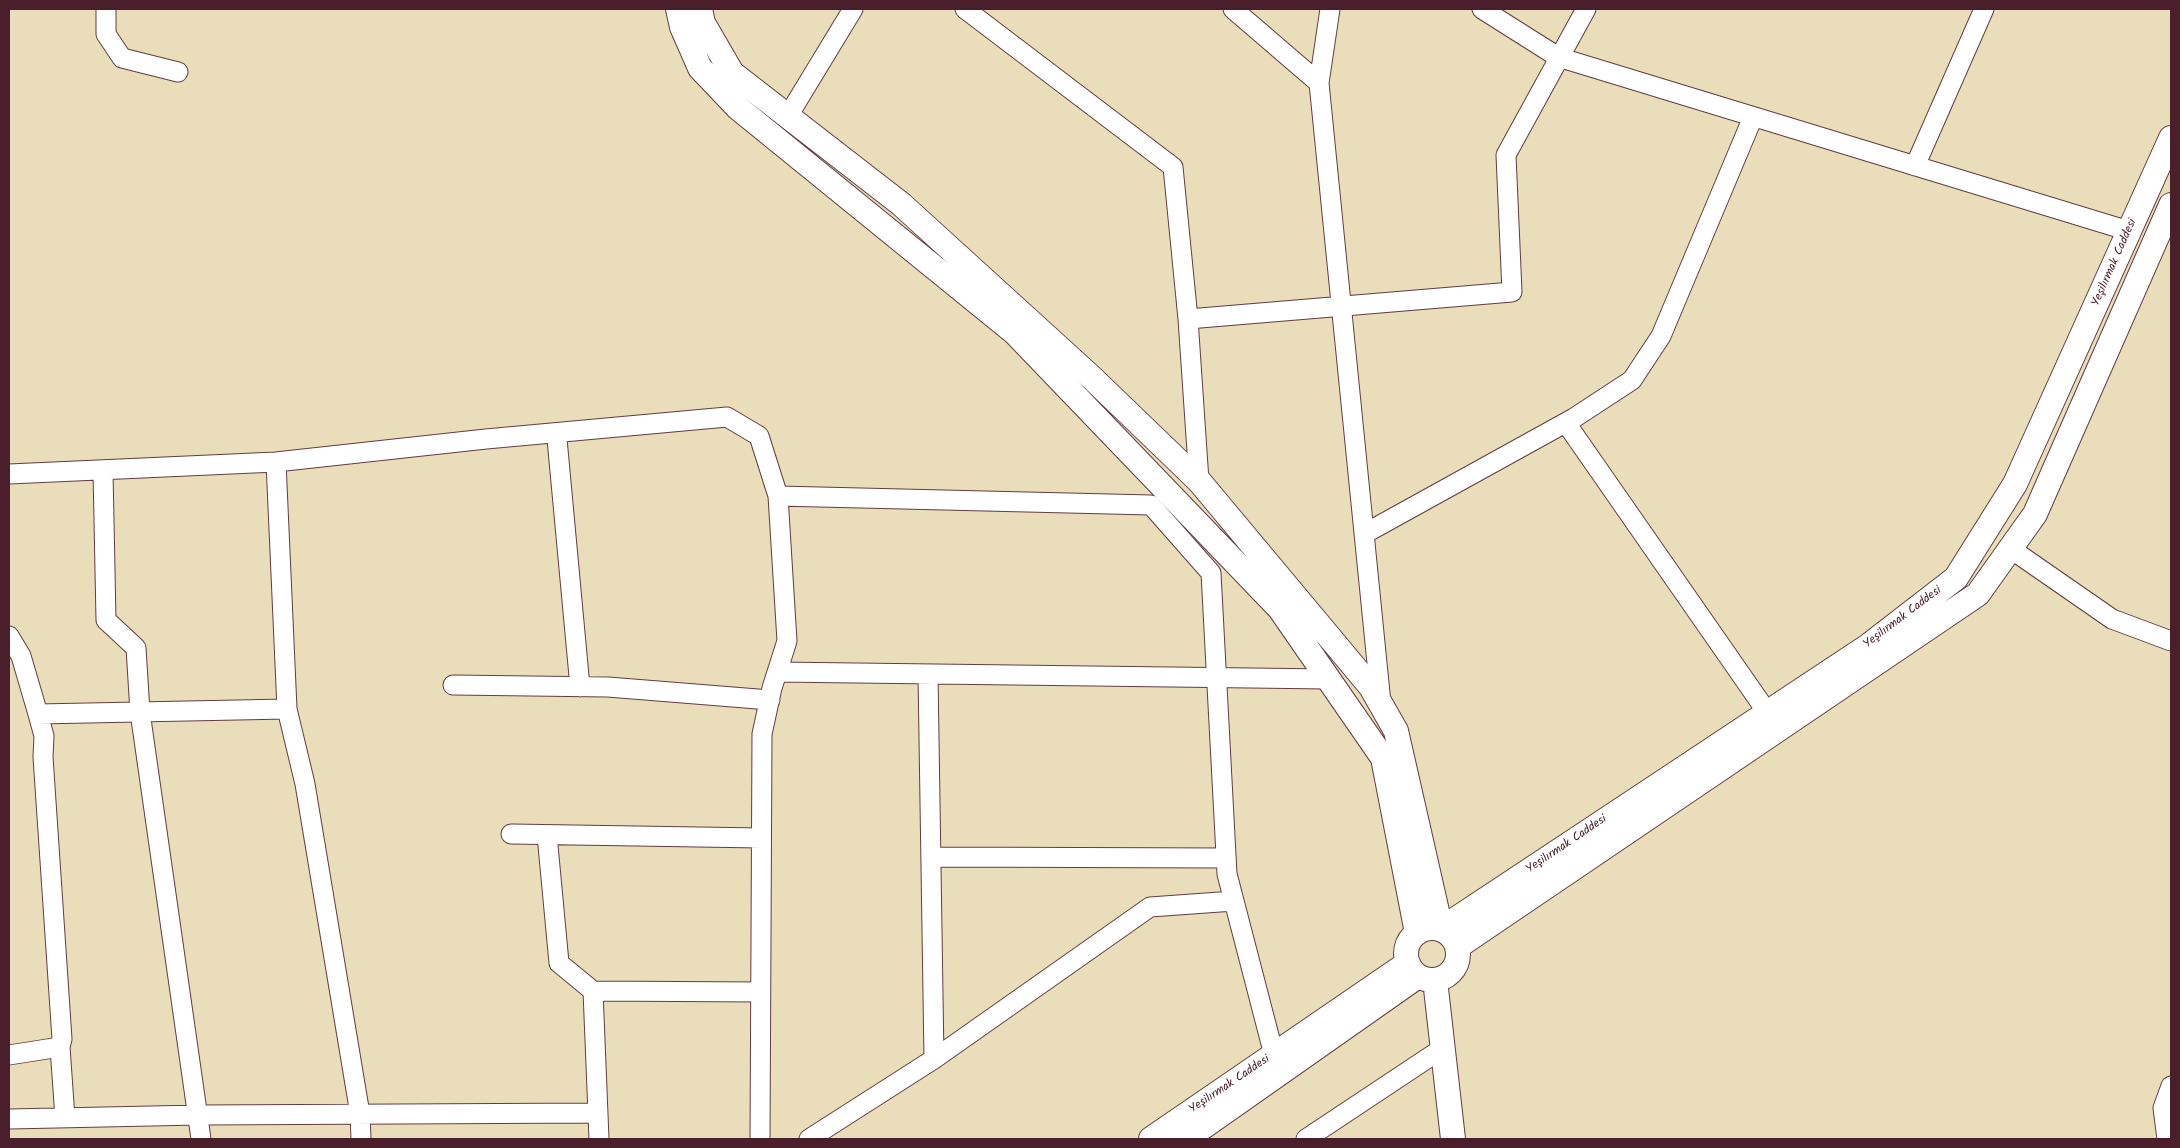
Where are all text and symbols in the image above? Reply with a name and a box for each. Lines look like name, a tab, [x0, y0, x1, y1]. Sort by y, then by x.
street label: Yeşilırmak Caddesi	[2089, 217, 2141, 309]
street label: Yeşilırmak Caddesi	[1861, 584, 1945, 652]
street label: Yeşilırmak Caddesi	[1524, 813, 1610, 877]
street label: Yeşilırmak Caddesi	[1187, 1053, 1273, 1117]

